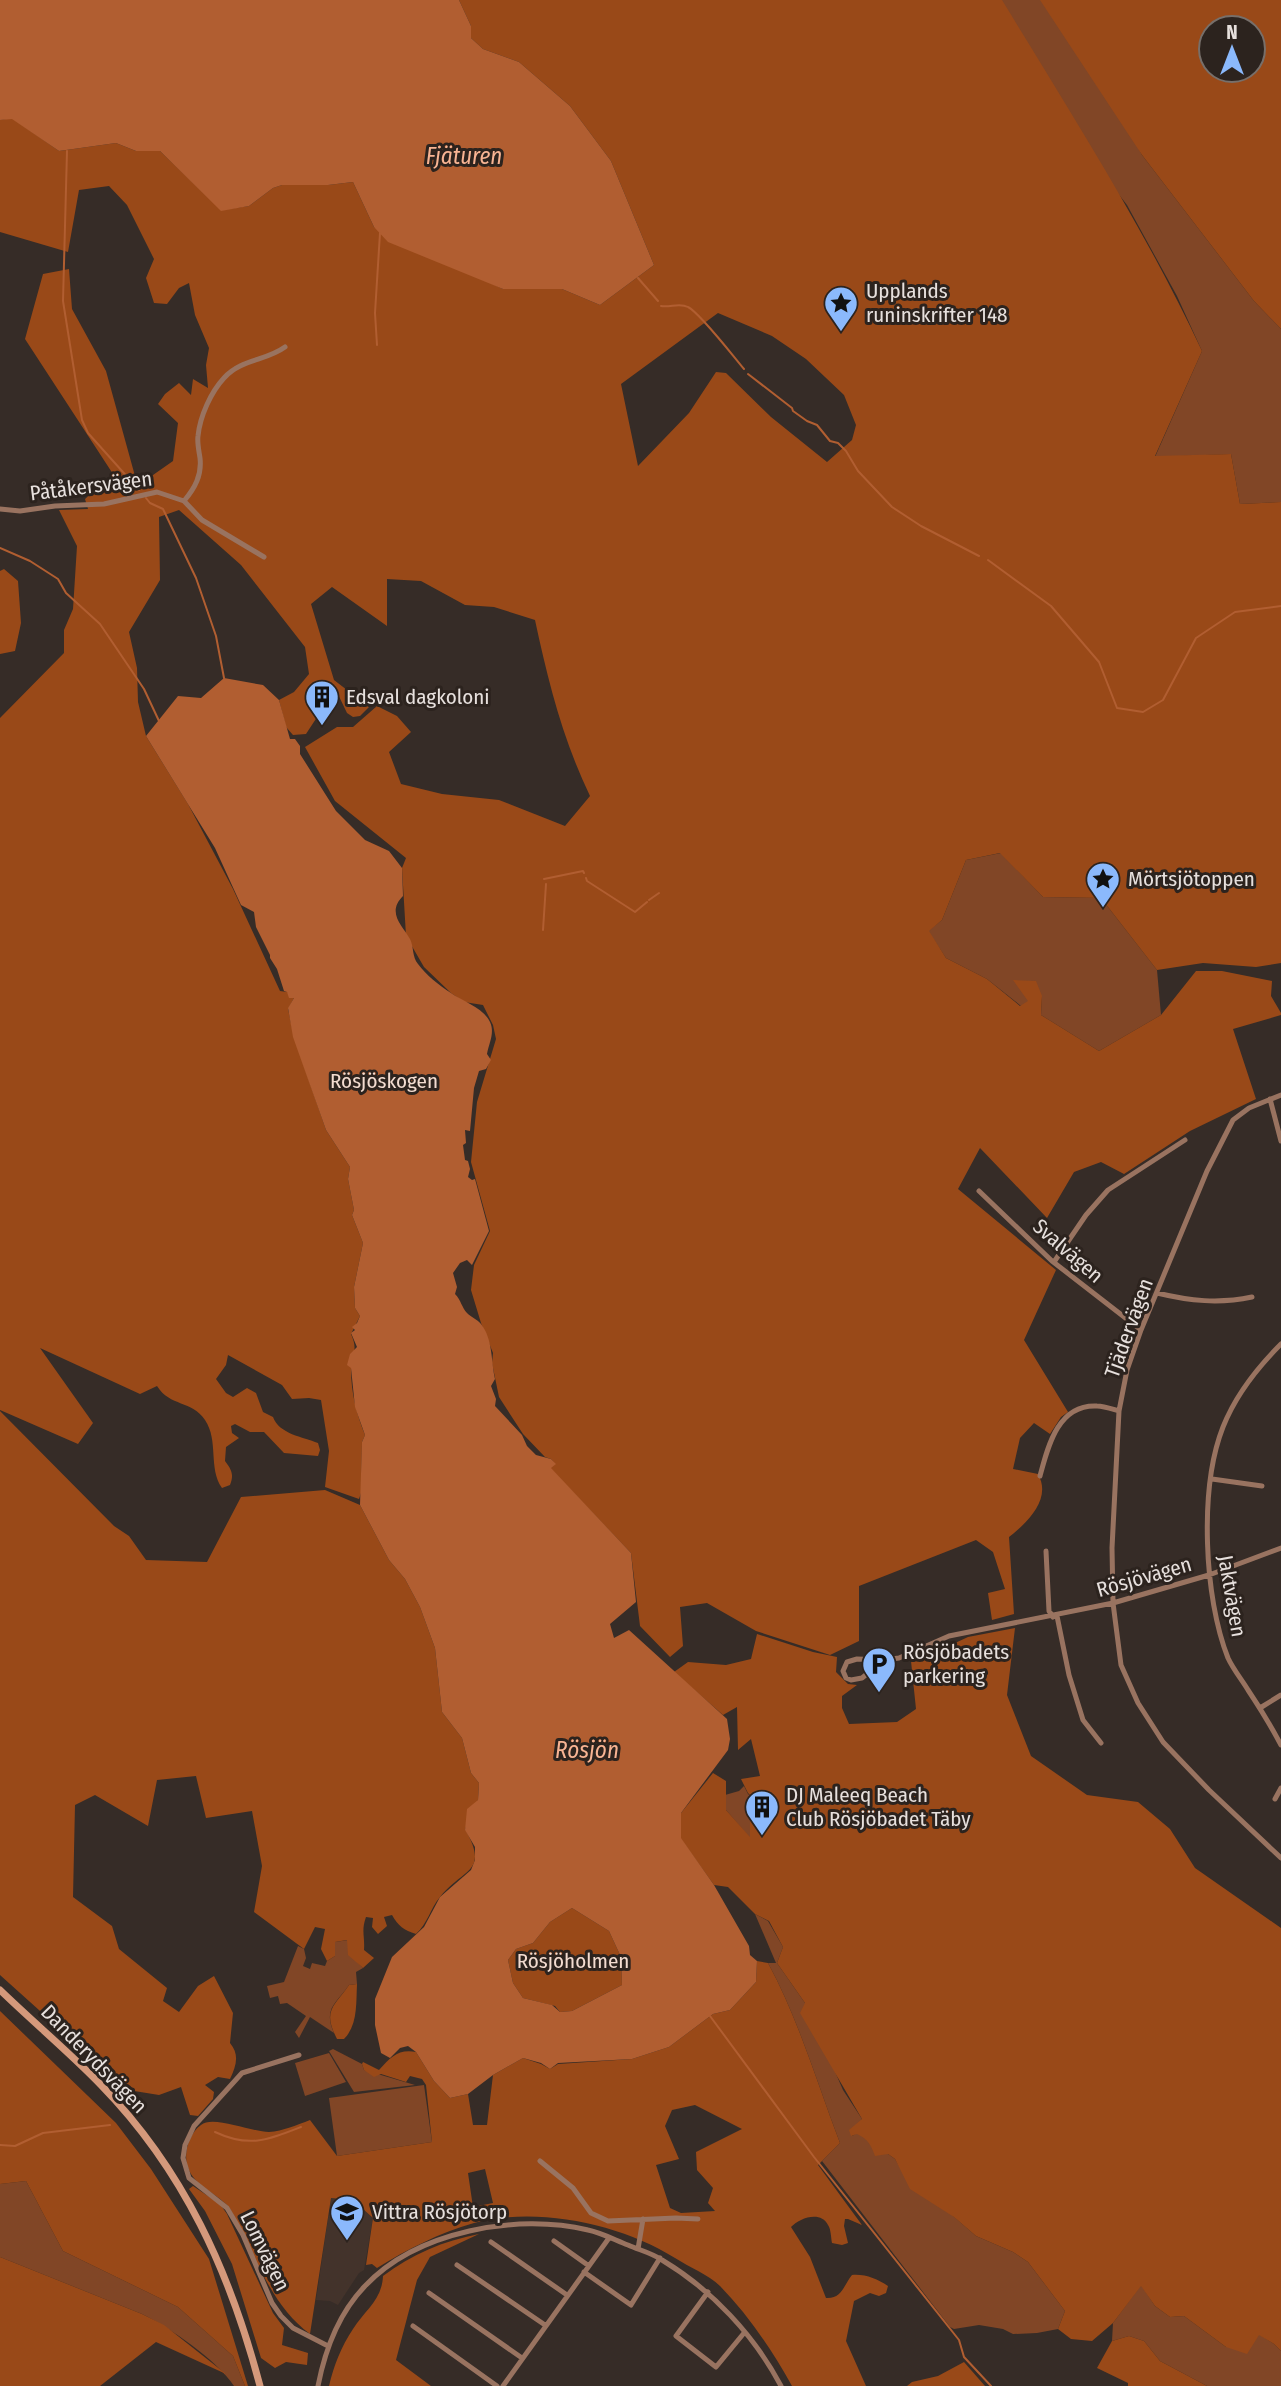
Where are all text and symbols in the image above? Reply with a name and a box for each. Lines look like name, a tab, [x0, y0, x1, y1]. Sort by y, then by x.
north arrow	[1197, 14, 1267, 84]
text: N	[1226, 21, 1238, 44]
water label: Fjäturen	[426, 142, 502, 170]
place label: Upplands runinskrifter 148	[866, 278, 1008, 328]
place icon: Upplands runinskrifter 148	[822, 284, 860, 333]
street label: Påtåkersvägen	[28, 466, 154, 506]
building icon: Edsval dagkoloni	[303, 678, 341, 727]
place label: Edsval dagkoloni	[346, 684, 490, 710]
place icon: Mörtsjötoppen	[1084, 860, 1122, 909]
place label: Mörtsjötoppen	[1128, 866, 1255, 892]
park label: Rösjöskogen	[330, 1068, 438, 1094]
street label: Svalvägen	[1027, 1213, 1109, 1289]
street label: Tjädervägen	[1099, 1275, 1159, 1381]
street label: Rösjövägen	[1094, 1551, 1194, 1603]
street label: Jaktvägen	[1212, 1553, 1252, 1639]
place label: Rösjöbadets parkering	[903, 1639, 1009, 1689]
parking icon: Rösjöbadets parkering	[860, 1645, 898, 1694]
water label: Rösjön	[555, 1736, 619, 1764]
place label: DJ Maleeq Beach Club Rösjöbadet Täby	[786, 1782, 971, 1832]
building icon: DJ Maleeq Beach Club Rösjöbadet Täby	[743, 1788, 781, 1837]
park label: Rösjöholmen	[517, 1948, 629, 1974]
street label: Danderydsvägen	[35, 1999, 153, 2119]
school or university icon: Vittra Rösjötorp	[328, 2193, 366, 2242]
place label: Vittra Rösjötorp	[372, 2199, 507, 2225]
street label: Lomvägen	[234, 2207, 296, 2295]

